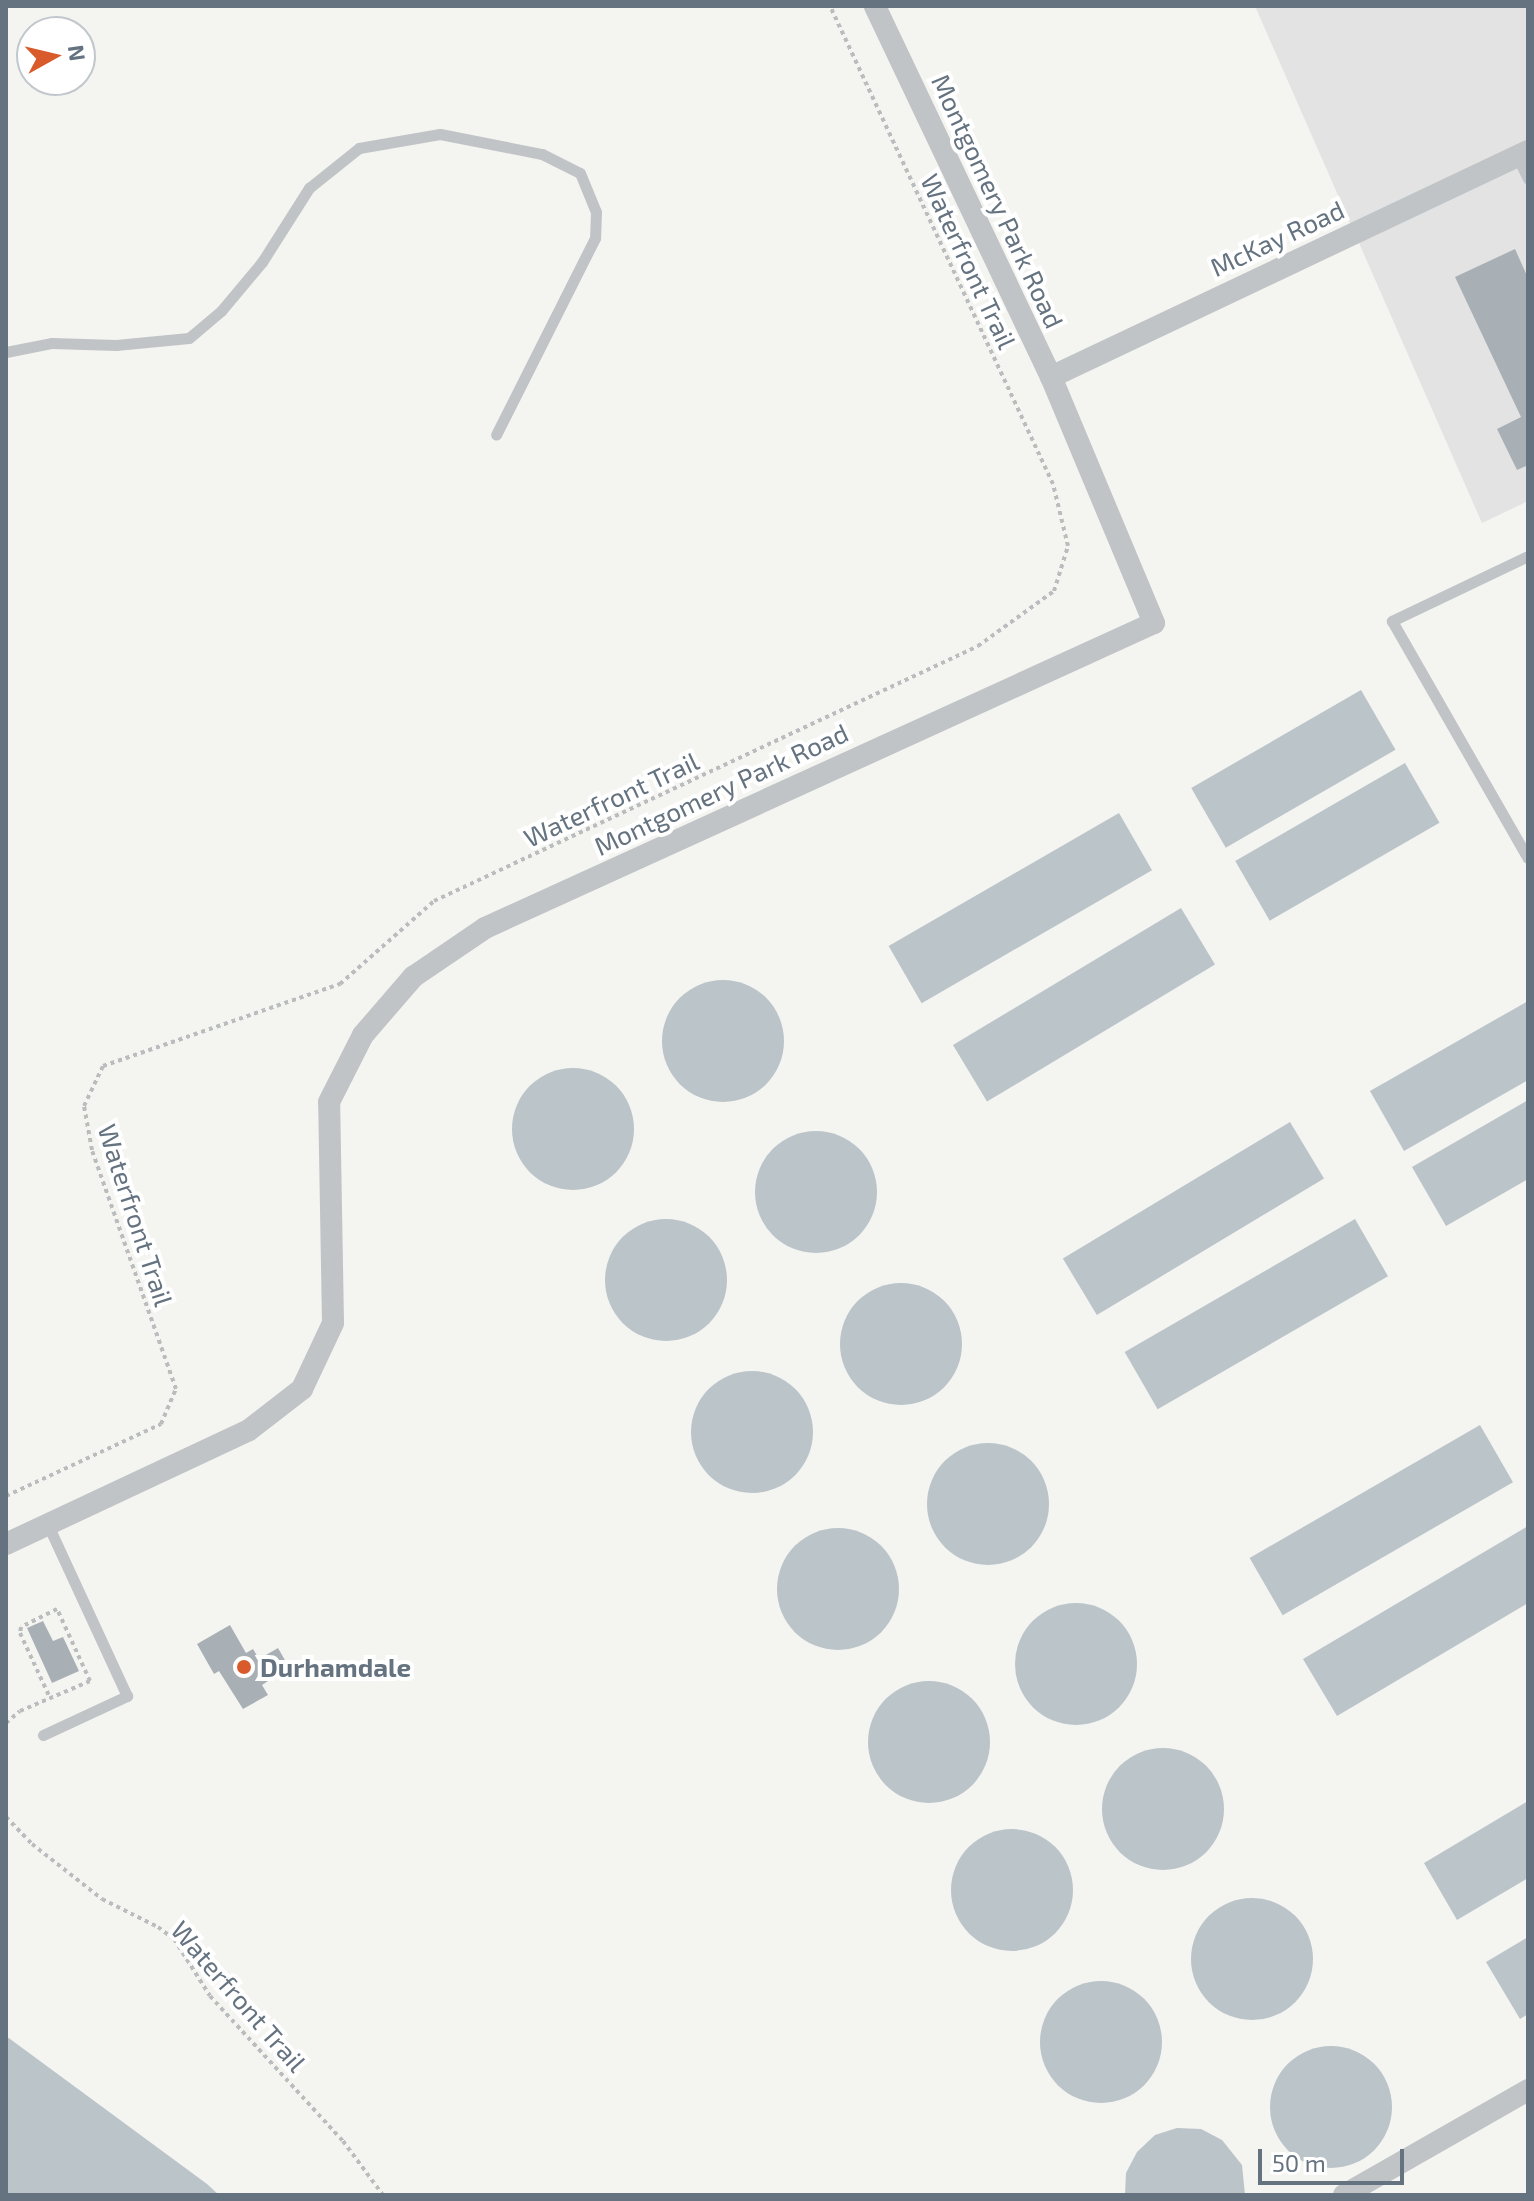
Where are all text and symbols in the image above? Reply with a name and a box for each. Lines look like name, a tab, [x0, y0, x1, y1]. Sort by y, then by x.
north arrow	[16, 16, 96, 96]
text: N	[64, 43, 92, 63]
street label: Montgomery Park Road	[925, 69, 1071, 333]
street label: Waterfront Trail	[915, 168, 1023, 354]
street label: McKay Road	[1205, 193, 1349, 283]
street label: Montgomery Park Road	[589, 716, 853, 862]
street label: Waterfront Trail	[518, 745, 704, 853]
street label: Waterfront Trail	[92, 1120, 180, 1310]
place label: Durhamdale	[260, 1651, 411, 1683]
marker: Durhamdale	[235, 1658, 253, 1676]
street label: Waterfront Trail	[165, 1914, 313, 2078]
scale bar	[1262, 2133, 1408, 2183]
text: 50 m	[1272, 2148, 1326, 2177]

